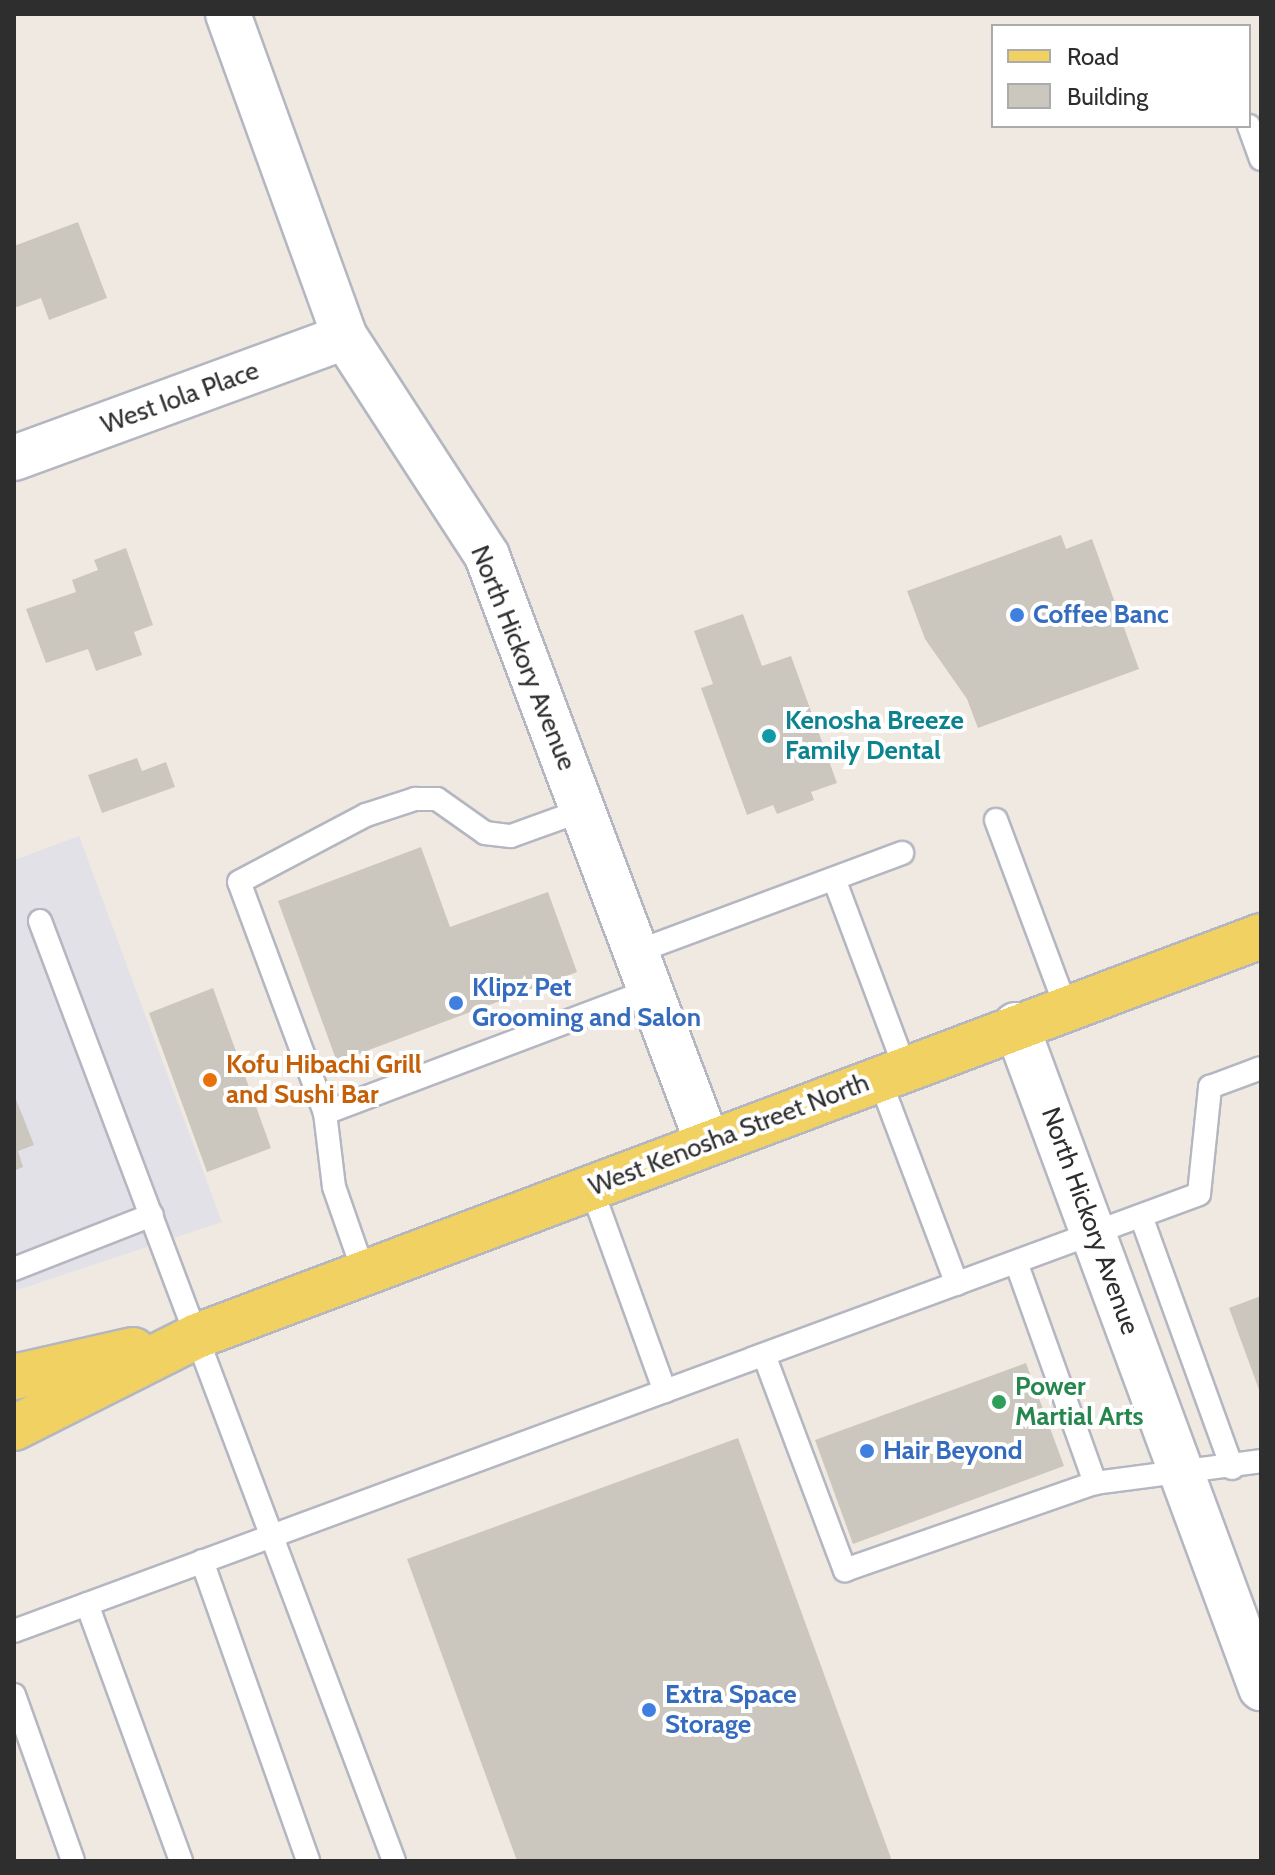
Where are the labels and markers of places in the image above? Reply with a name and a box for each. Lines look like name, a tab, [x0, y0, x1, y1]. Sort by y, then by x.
place label: Coffee Banc	[1033, 599, 1169, 631]
marker: Coffee Banc	[1008, 606, 1026, 624]
place label: Kenosha Breeze Family Dental	[785, 705, 964, 766]
marker: Kenosha Breeze Family Dental	[760, 727, 778, 745]
place label: Klipz Pet Grooming and Salon	[472, 972, 701, 1034]
marker: Klipz Pet Grooming and Salon	[447, 994, 465, 1012]
place label: Kofu Hibachi Grill and Sushi Bar	[226, 1049, 422, 1110]
marker: Kofu Hibachi Grill and Sushi Bar	[201, 1071, 219, 1089]
place label: Power Martial Arts	[1015, 1371, 1144, 1432]
marker: Power Martial Arts	[990, 1393, 1008, 1411]
place label: Hair Beyond	[883, 1435, 1023, 1467]
marker: Hair Beyond	[858, 1442, 876, 1460]
place label: Extra Space Storage	[665, 1679, 797, 1740]
marker: Extra Space Storage	[640, 1701, 658, 1719]

